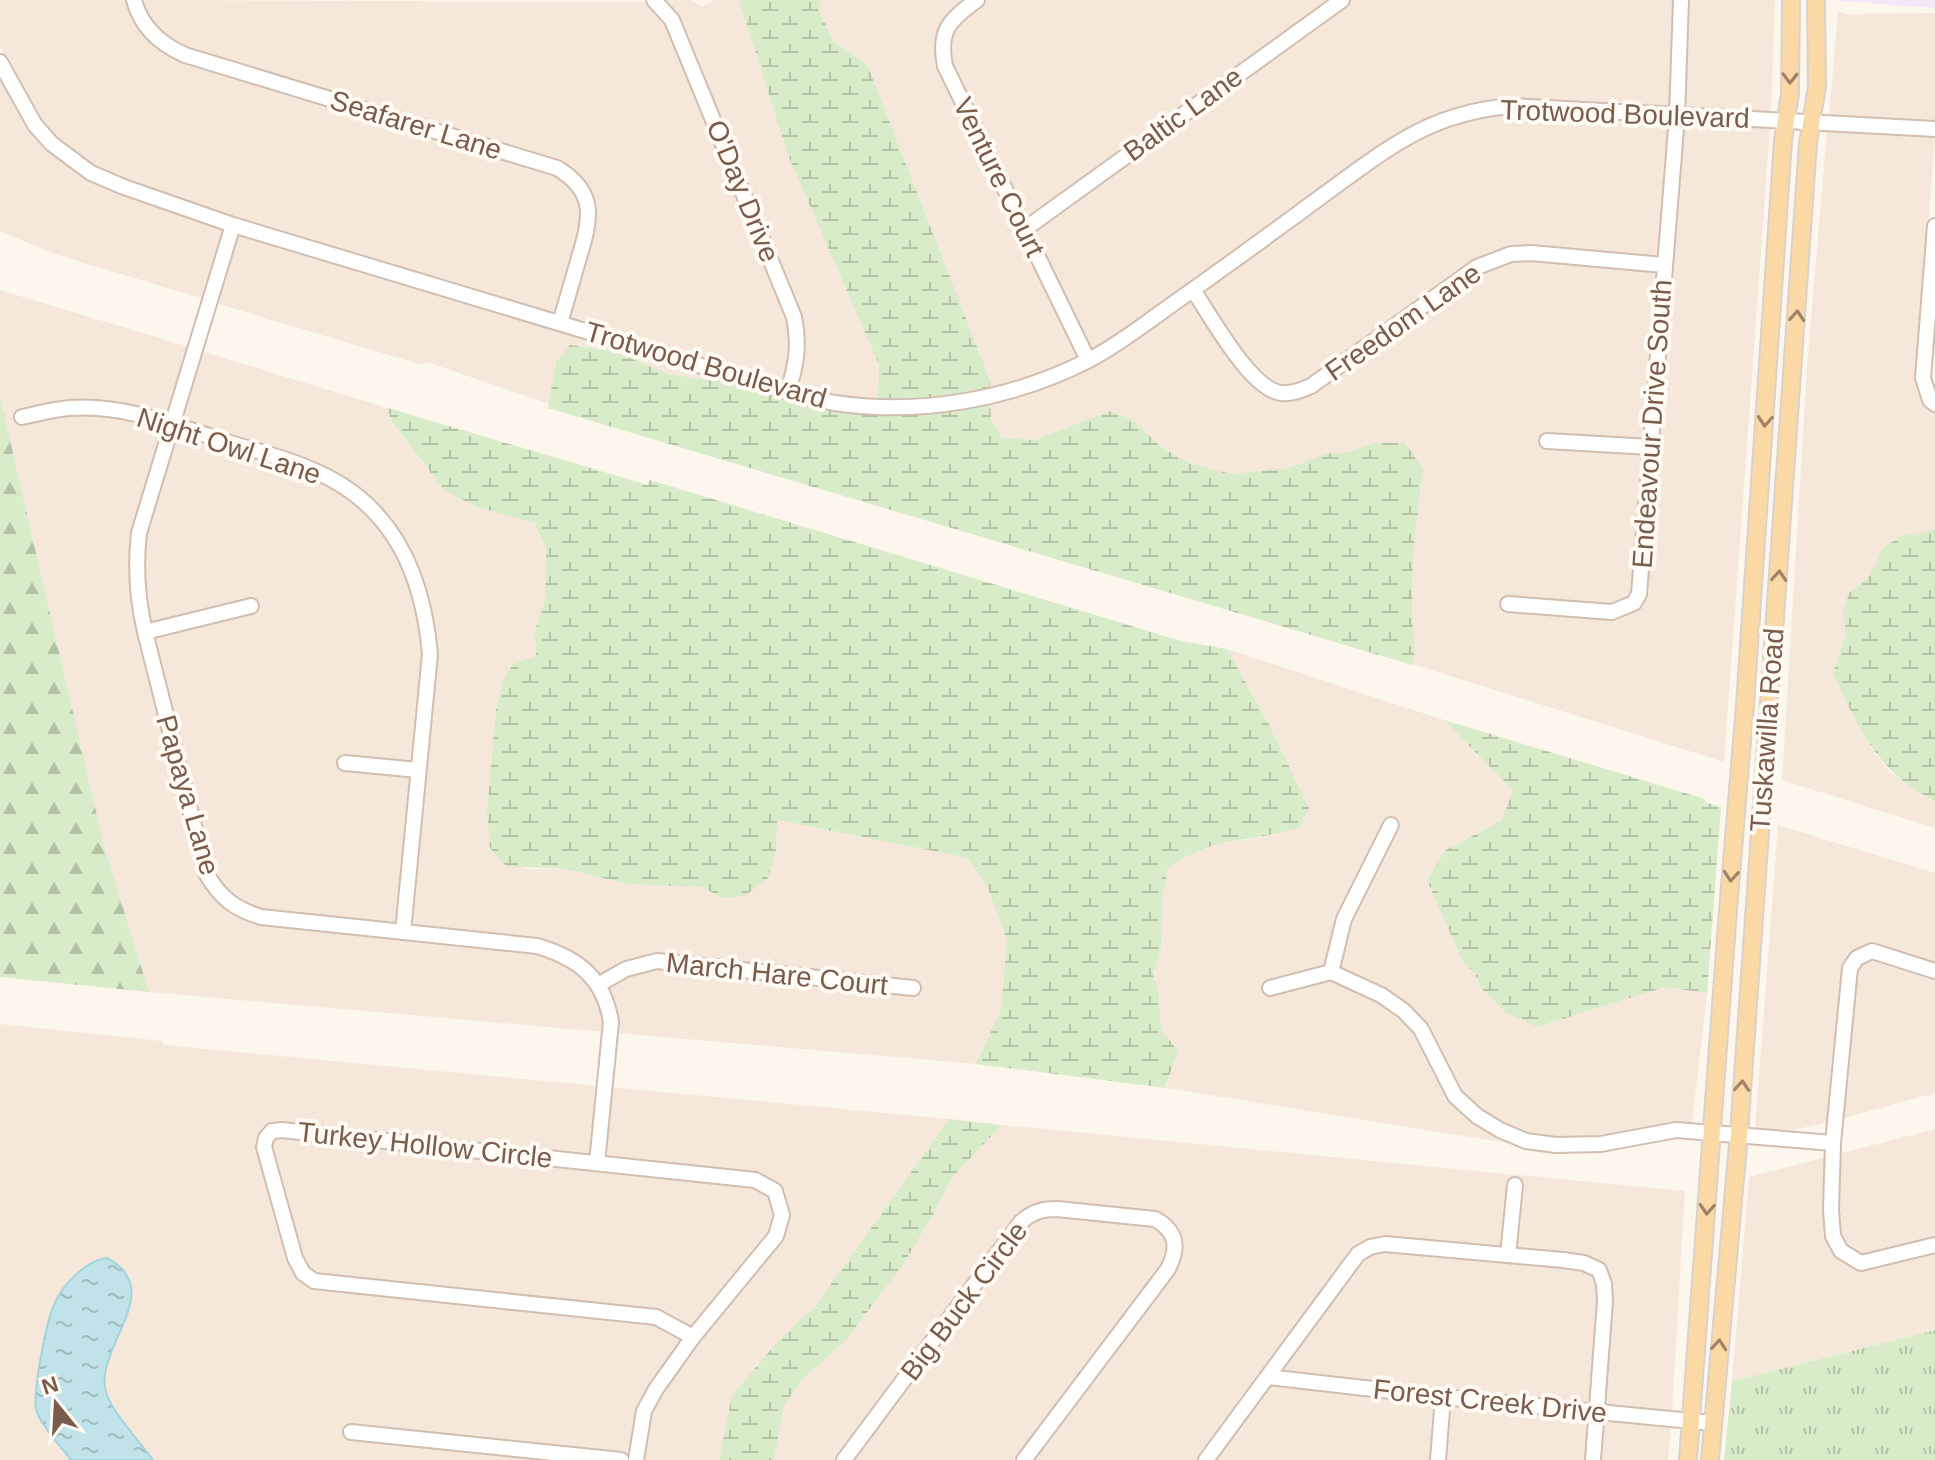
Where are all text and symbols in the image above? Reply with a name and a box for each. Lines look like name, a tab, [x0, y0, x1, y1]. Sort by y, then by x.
street label: Baltic Lane	[1118, 61, 1248, 167]
one-way arrow	[1781, 72, 1799, 85]
street label: Seafarer Lane	[327, 84, 505, 166]
street label: Venture Court	[947, 93, 1051, 262]
street label: Trotwood Boulevard	[1500, 94, 1750, 134]
street label: O'Day Drive	[701, 116, 785, 266]
street label: Freedom Lane	[1320, 257, 1486, 387]
street label: Endeavour Drive South	[1626, 279, 1678, 569]
one-way arrow	[1788, 309, 1805, 322]
street label: Trotwood Boulevard	[582, 316, 830, 414]
street label: Night Owl Lane	[133, 402, 325, 490]
one-way arrow	[1757, 415, 1774, 428]
one-way arrow	[1770, 569, 1787, 582]
street label: Tuskawilla Road	[1744, 627, 1790, 833]
street label: Papaya Lane	[150, 711, 226, 879]
one-way arrow	[1722, 870, 1739, 883]
street label: March Hare Court	[665, 947, 889, 1001]
one-way arrow	[1733, 1079, 1750, 1092]
street label: Turkey Hollow Circle	[296, 1116, 554, 1174]
one-way arrow	[1699, 1203, 1716, 1216]
street label: Big Buck Circle	[894, 1216, 1034, 1386]
one-way arrow	[1711, 1338, 1728, 1351]
north arrow	[16, 1364, 96, 1444]
text: N	[39, 1371, 61, 1400]
street label: Forest Creek Drive	[1372, 1373, 1608, 1429]

